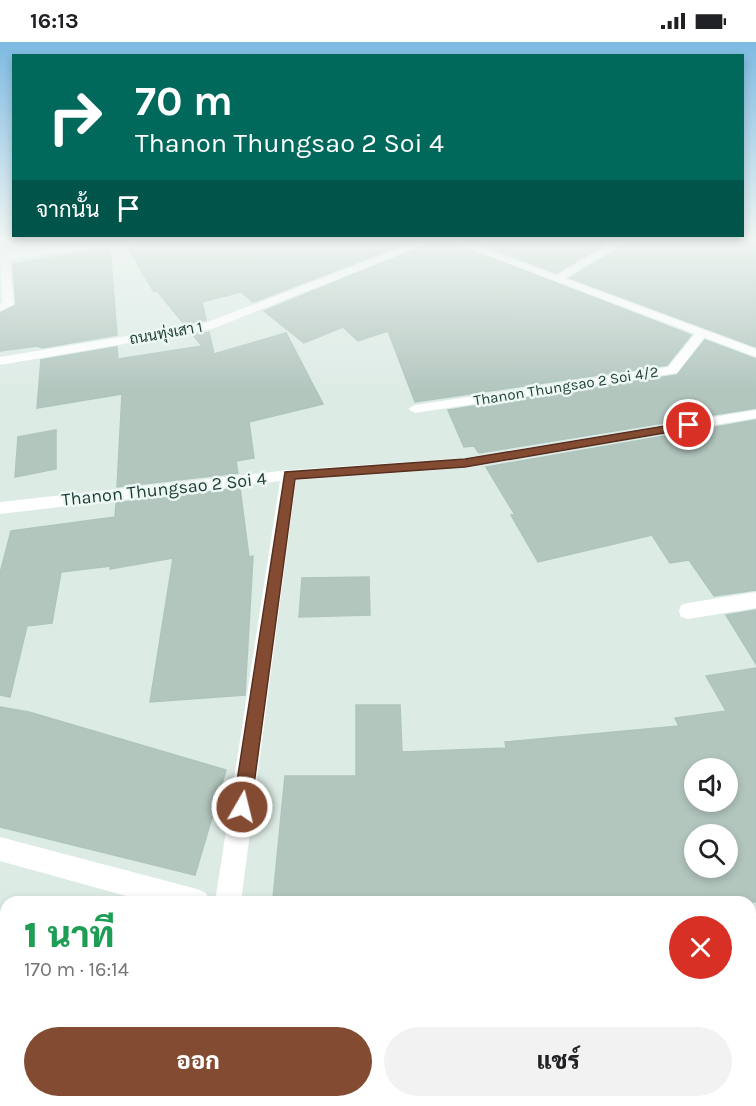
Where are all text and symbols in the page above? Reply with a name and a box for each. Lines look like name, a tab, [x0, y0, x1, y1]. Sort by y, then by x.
text: 16:13	[30, 8, 79, 34]
text: 70 m	[135, 76, 233, 126]
icon: right	[36, 78, 114, 156]
text: Thanon Thungsao 2 Soi 4	[135, 127, 444, 159]
icon: arrive	[112, 192, 145, 225]
text: จากนั้น	[36, 197, 100, 223]
street label: ถนนทุ่งเสา 1	[128, 317, 204, 350]
street label: Thanon Thungsao 2 Soi 4/2	[472, 362, 660, 410]
pin	[663, 399, 714, 450]
icon: arrive	[672, 408, 705, 441]
street label: Thanon Thungsao 2 Soi 4	[60, 467, 268, 511]
map controls	[684, 758, 738, 878]
button: sound	[684, 758, 738, 812]
position arrow	[210, 775, 274, 839]
button: search	[684, 824, 738, 878]
text: 1 นาที	[24, 914, 114, 956]
button: close	[669, 916, 732, 979]
text: 170 m · 16:14	[24, 958, 129, 981]
button: ออก	[24, 1027, 372, 1096]
button: แชร์	[384, 1027, 732, 1096]

